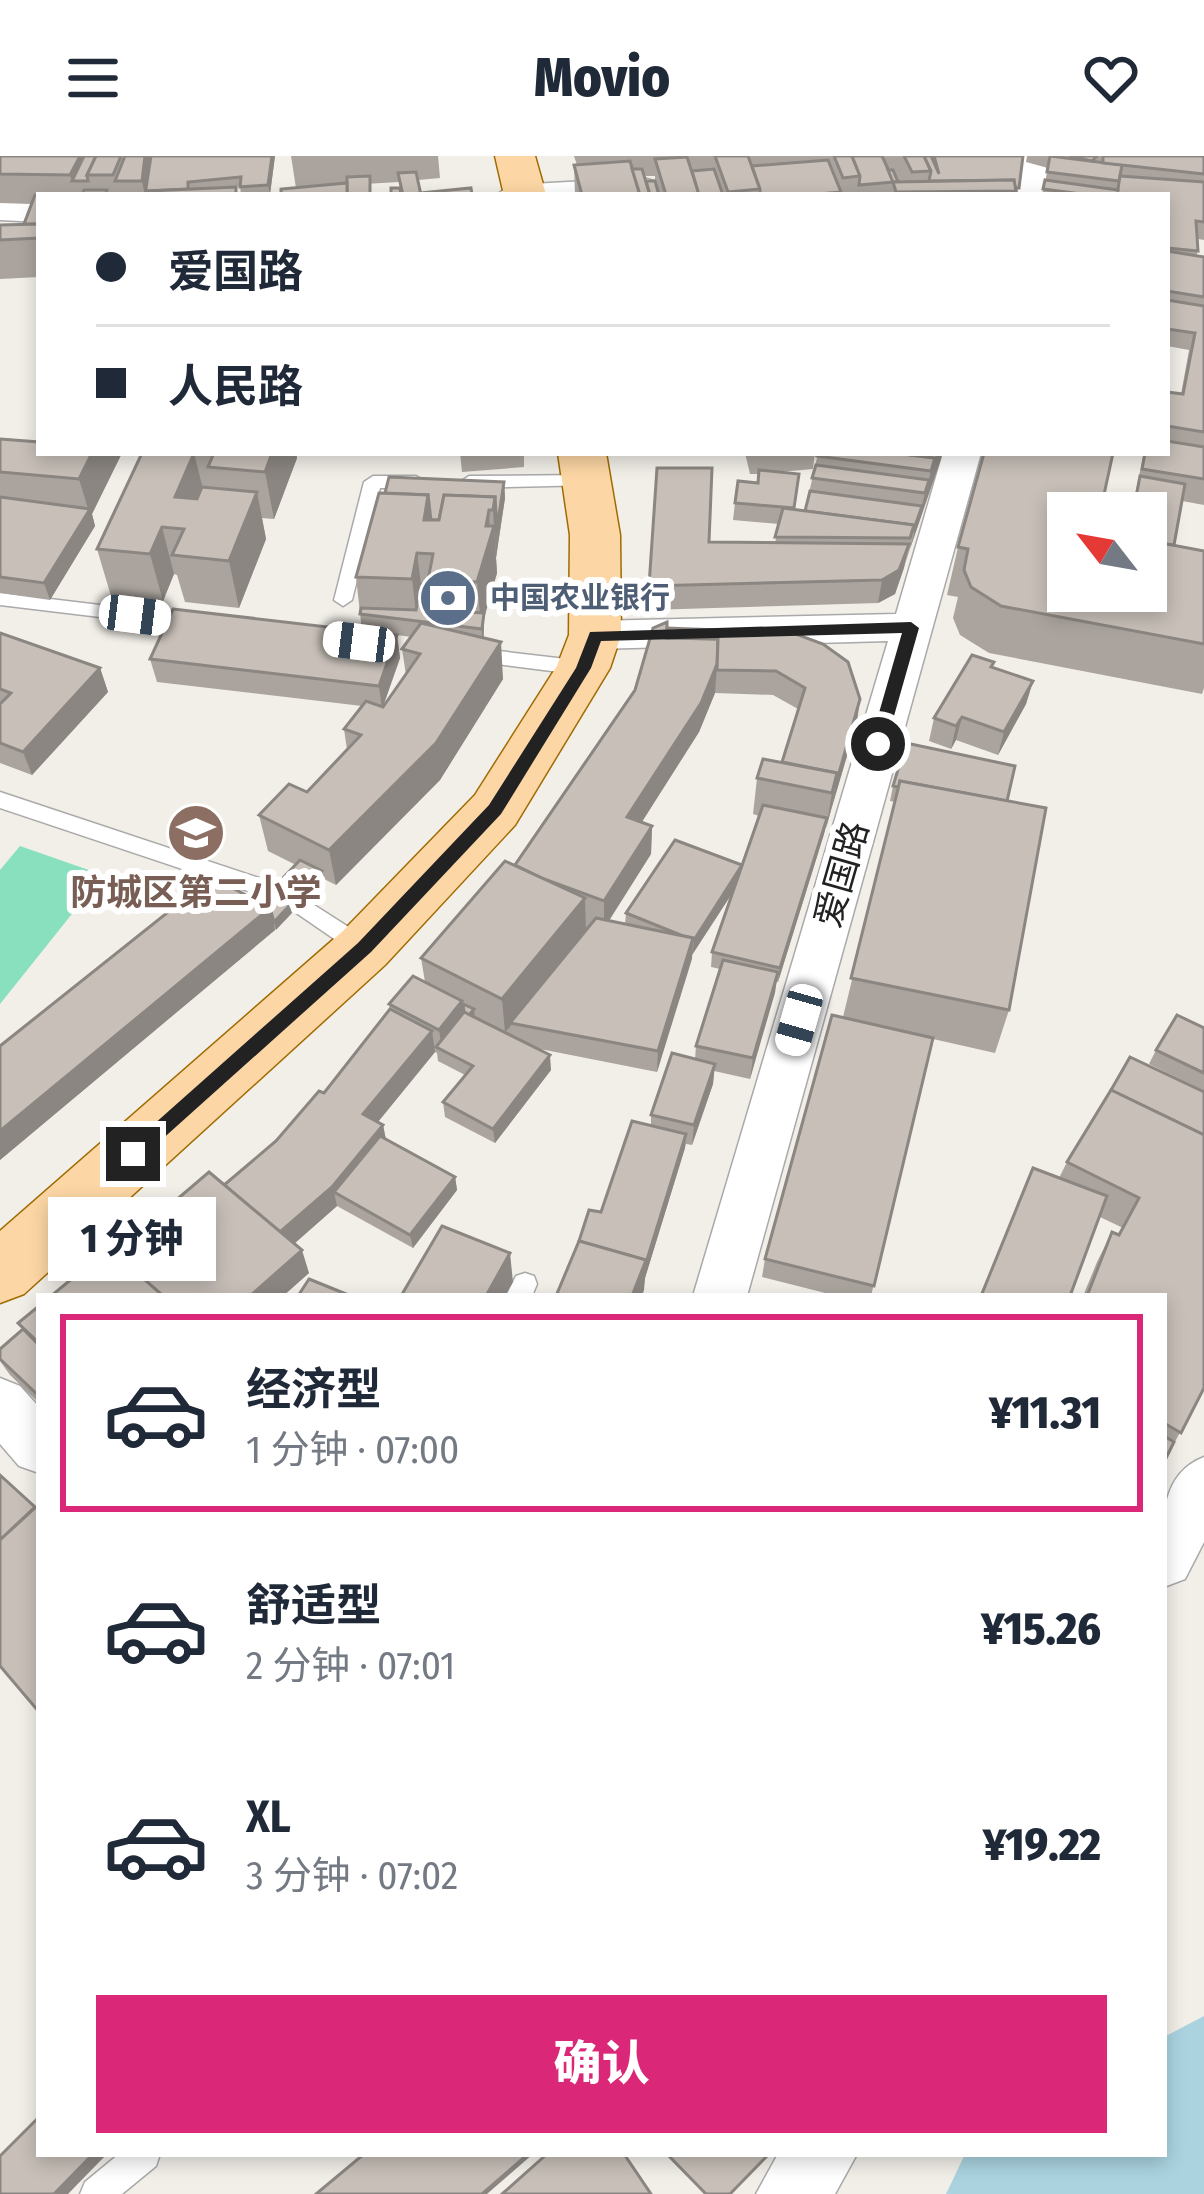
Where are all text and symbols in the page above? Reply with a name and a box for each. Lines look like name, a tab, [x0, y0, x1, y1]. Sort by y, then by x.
icon: menu	[60, 45, 126, 111]
icon: heart	[1078, 45, 1144, 111]
text: Movio	[534, 46, 670, 110]
text: 爱国路	[168, 245, 303, 299]
text: 人民路	[168, 360, 303, 414]
north arrow	[1047, 492, 1167, 612]
map controls	[1047, 492, 1167, 612]
bank icon: 中国农业银行	[417, 567, 479, 629]
place label: 中国农业银行	[490, 580, 670, 616]
car	[97, 593, 173, 637]
car	[321, 620, 397, 664]
route start	[851, 717, 905, 771]
school or university icon: 防城区第二小学	[165, 802, 227, 864]
street label: 爱国路	[806, 816, 878, 932]
place label: 防城区第二小学	[70, 871, 322, 915]
car	[772, 980, 826, 1060]
route end	[106, 1127, 160, 1181]
callout: 1 分钟	[49, 1196, 217, 1280]
text: 1 分钟	[81, 1216, 183, 1262]
icon: car	[102, 1359, 210, 1467]
text: 经济型	[246, 1363, 381, 1417]
text: ¥11.31	[989, 1386, 1101, 1440]
text: 1 分钟 · 07:00	[246, 1427, 459, 1473]
icon: car	[102, 1575, 210, 1683]
text: 舒适型	[246, 1579, 381, 1633]
text: ¥15.26	[981, 1602, 1101, 1656]
text: 2 分钟 · 07:01	[246, 1643, 455, 1689]
text: XL	[246, 1790, 291, 1844]
icon: car	[102, 1791, 210, 1899]
text: ¥19.22	[983, 1818, 1101, 1872]
text: 3 分钟 · 07:02	[246, 1853, 458, 1899]
button: 确认	[96, 1995, 1107, 2133]

